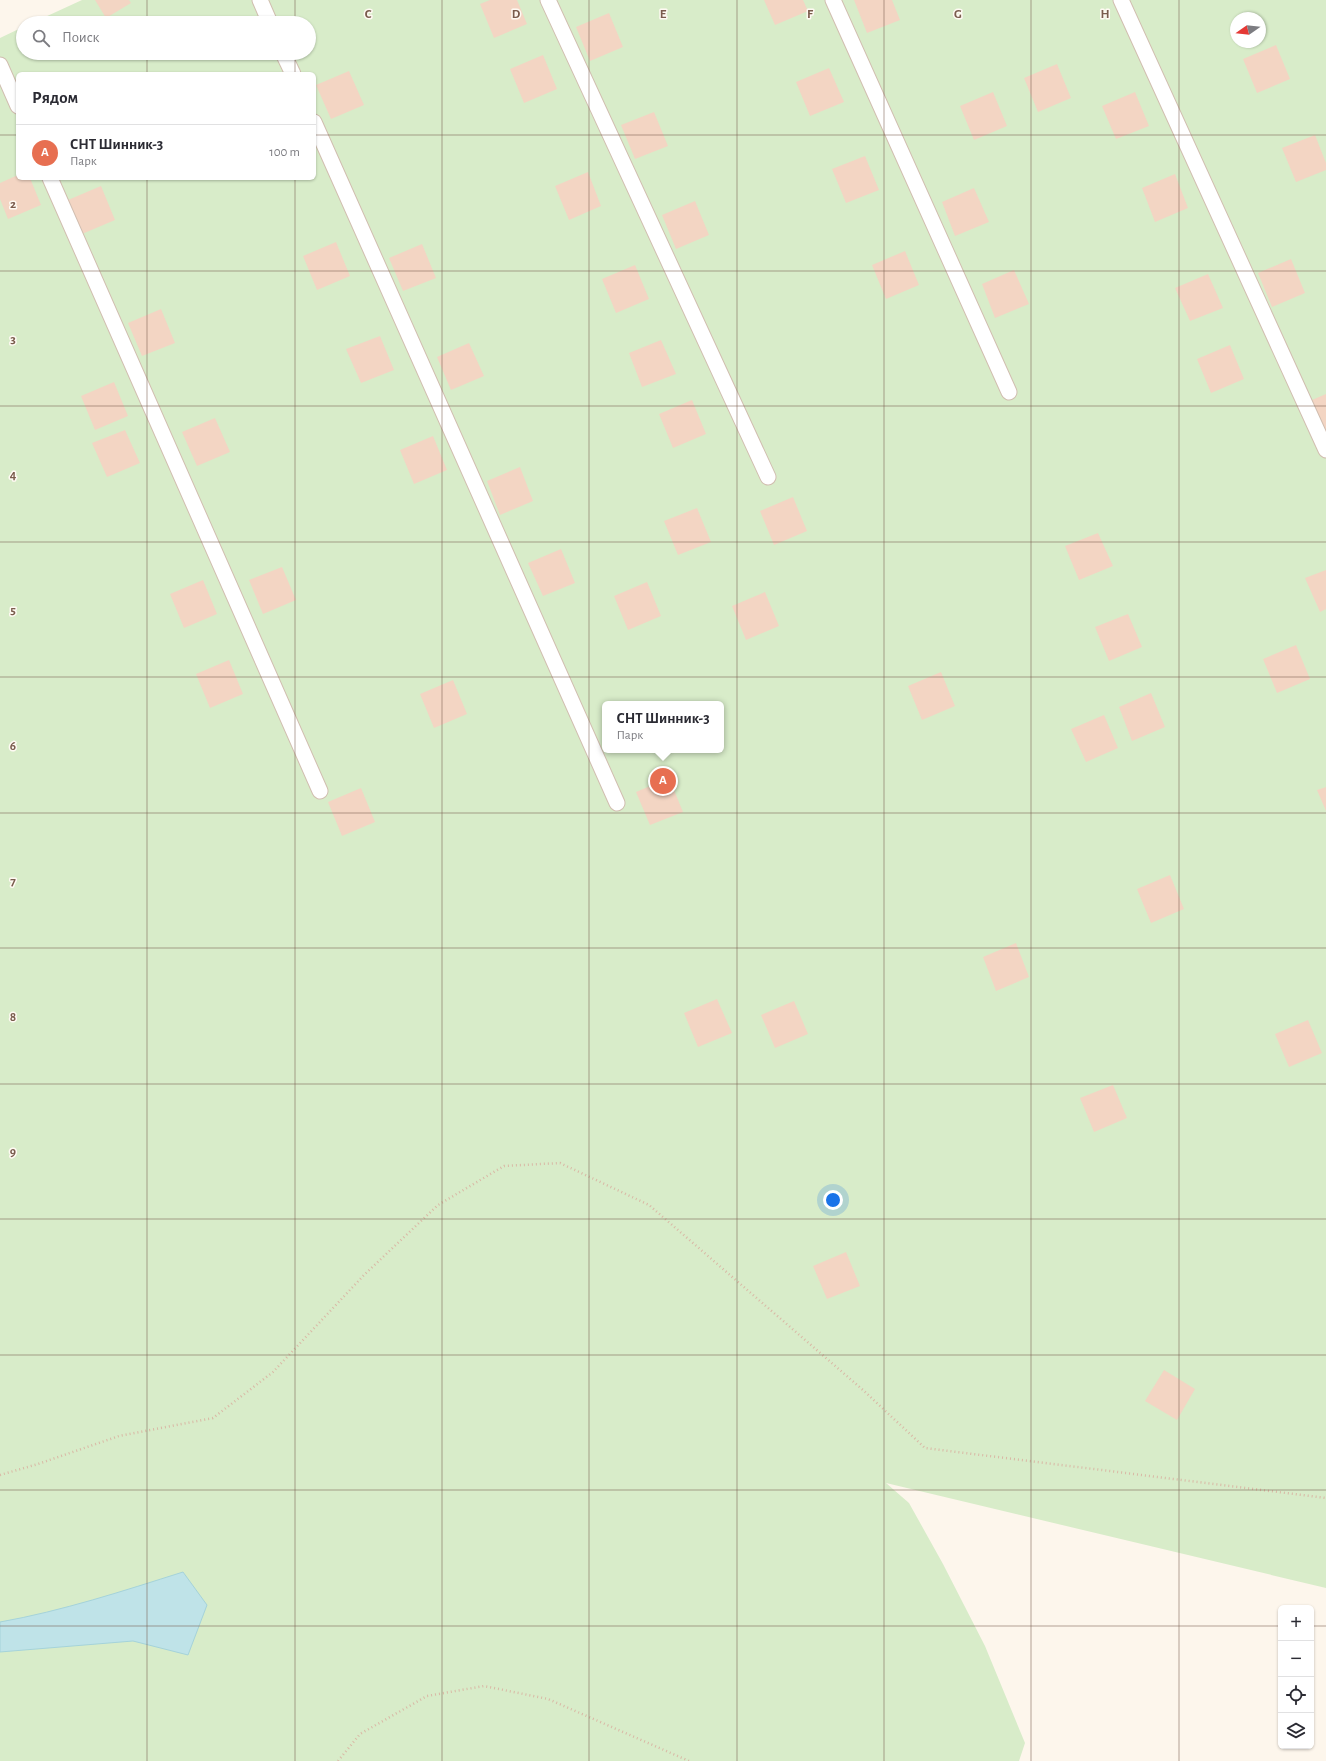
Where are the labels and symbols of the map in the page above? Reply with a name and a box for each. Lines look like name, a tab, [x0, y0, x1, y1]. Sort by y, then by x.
text: C	[365, 8, 372, 21]
text: D	[512, 8, 521, 21]
text: E	[660, 8, 667, 21]
text: F	[807, 8, 814, 21]
text: G	[954, 8, 962, 21]
text: H	[1100, 8, 1110, 21]
north arrow	[1230, 12, 1266, 48]
text: 2	[10, 198, 16, 211]
text: 3	[10, 333, 16, 346]
text: 4	[10, 469, 17, 482]
text: 5	[10, 604, 16, 617]
text: 6	[10, 740, 16, 753]
pin: A	[650, 766, 676, 796]
text: 7	[10, 875, 16, 888]
text: 8	[10, 1011, 16, 1024]
text: 9	[10, 1146, 16, 1159]
your location	[823, 1190, 843, 1210]

